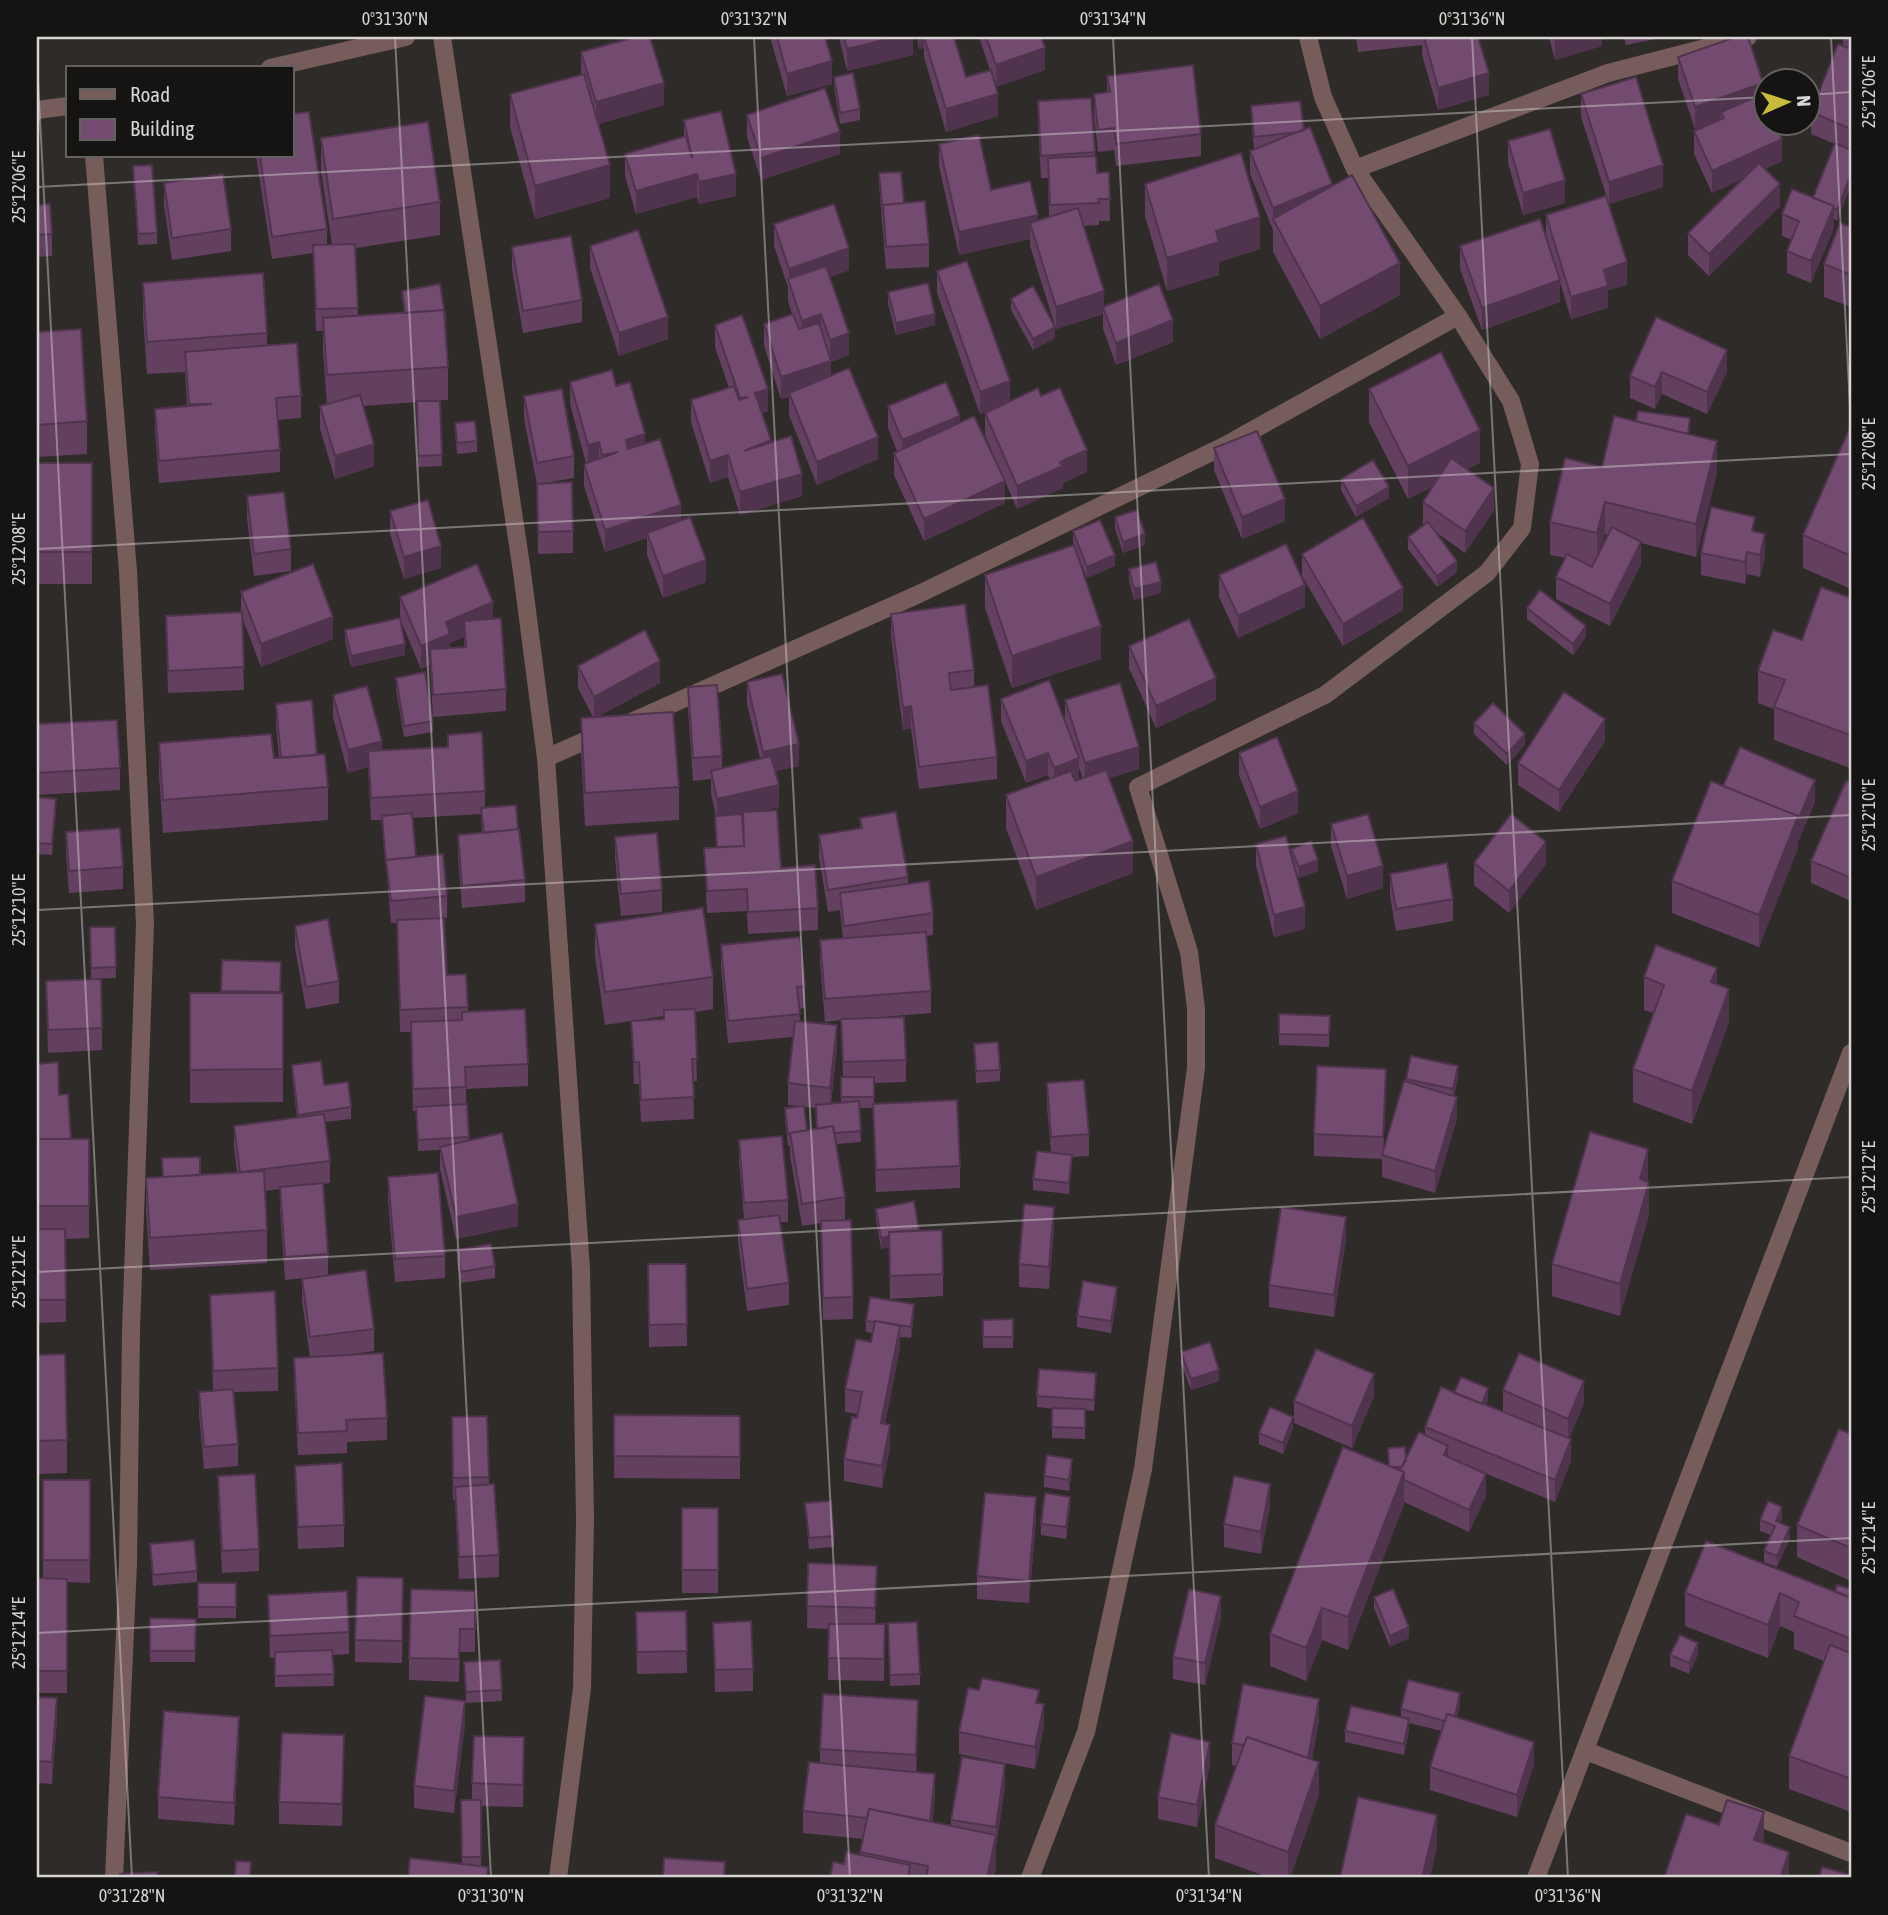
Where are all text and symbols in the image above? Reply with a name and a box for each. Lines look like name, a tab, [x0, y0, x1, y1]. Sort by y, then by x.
text: 0°31'30"N	[362, 8, 428, 29]
text: 0°31'32"N	[721, 8, 787, 29]
text: 0°31'34"N	[1080, 8, 1146, 29]
text: 0°31'36"N	[1439, 8, 1505, 29]
text: 25°12'06"E	[1858, 56, 1879, 128]
legend	[66, 66, 294, 158]
north arrow	[1752, 66, 1822, 136]
text: Road	[130, 82, 170, 106]
text: N	[1793, 95, 1815, 107]
text: Building	[130, 116, 194, 140]
text: 25°12'06"E	[8, 151, 29, 223]
text: 25°12'08"E	[1858, 418, 1879, 490]
text: 25°12'08"E	[8, 513, 29, 585]
text: 25°12'10"E	[1858, 779, 1879, 851]
text: 25°12'10"E	[8, 874, 29, 946]
text: 25°12'12"E	[1858, 1141, 1879, 1213]
text: 25°12'12"E	[8, 1236, 29, 1308]
text: 25°12'14"E	[1858, 1502, 1879, 1574]
text: 25°12'14"E	[8, 1597, 29, 1669]
text: 0°31'28"N	[99, 1885, 165, 1906]
text: 0°31'30"N	[458, 1885, 524, 1906]
text: 0°31'32"N	[817, 1885, 883, 1906]
text: 0°31'34"N	[1176, 1885, 1242, 1906]
text: 0°31'36"N	[1535, 1885, 1601, 1906]

